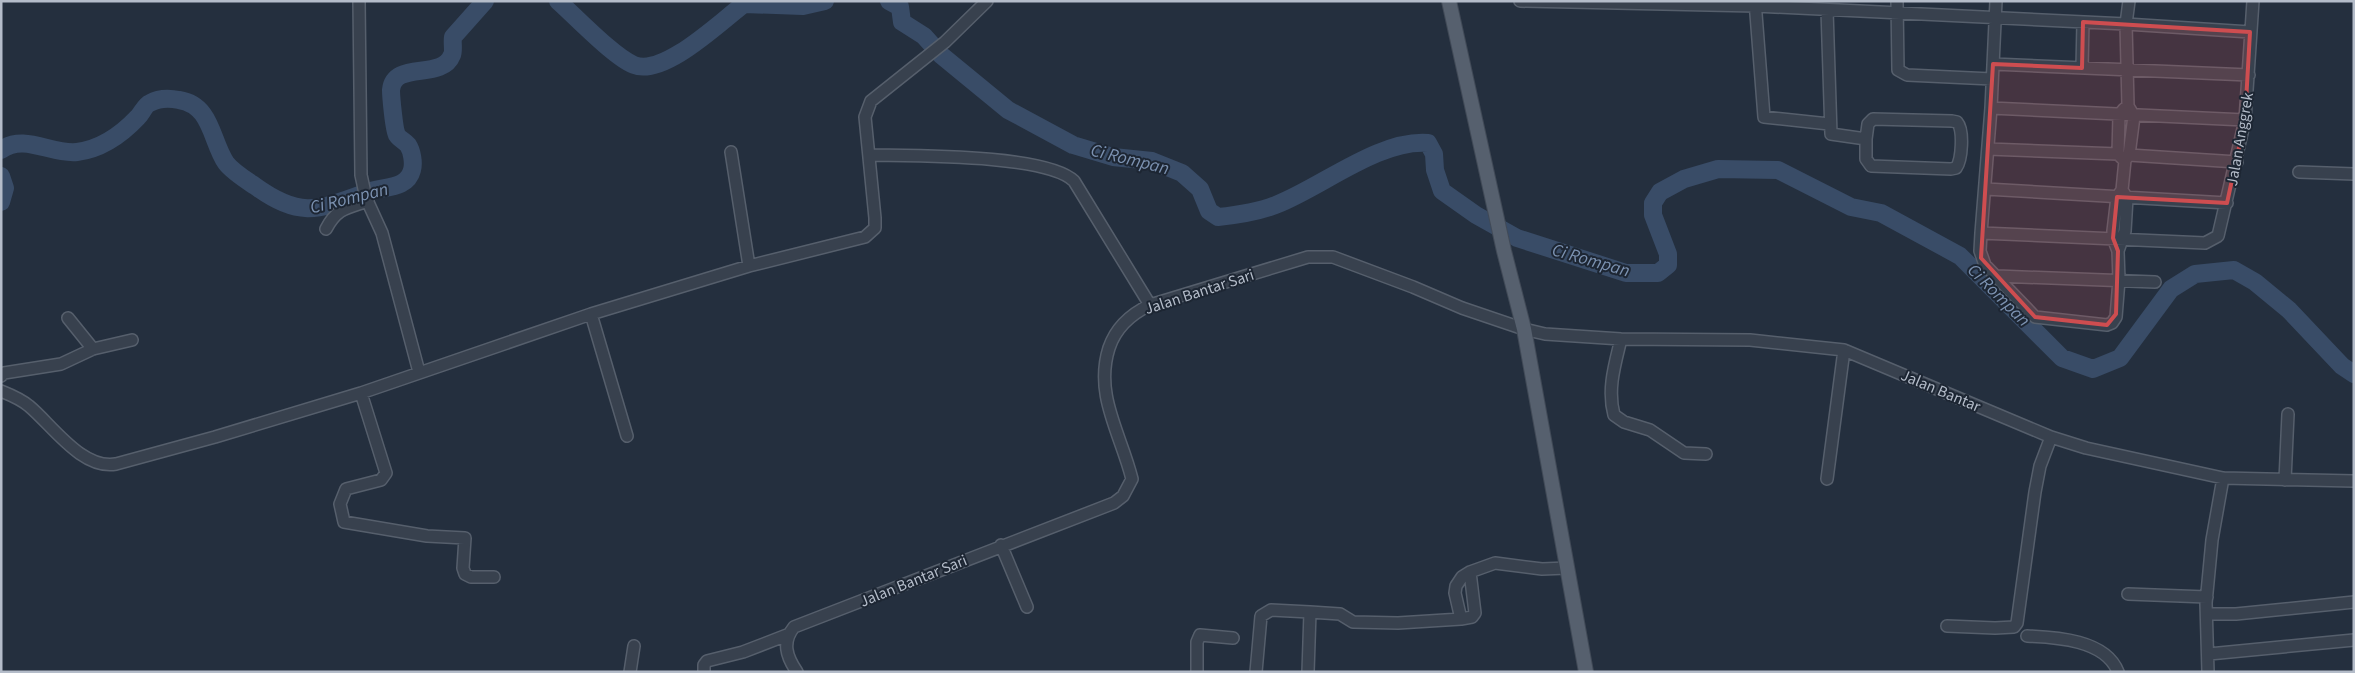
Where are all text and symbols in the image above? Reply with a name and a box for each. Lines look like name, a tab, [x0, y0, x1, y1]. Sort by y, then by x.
street label: Jalan Anggrek	[2221, 91, 2259, 188]
water label: Ci Rompan	[1088, 138, 1172, 181]
water label: Ci Rompan	[307, 177, 391, 220]
water label: Ci Rompan	[1549, 237, 1633, 284]
water label: Ci Rompan	[1962, 258, 2036, 332]
street label: Jalan Bantar Sari	[1142, 264, 1257, 320]
street label: Jalan Bantar	[1897, 364, 1984, 418]
street label: Jalan Bantar Sari	[856, 549, 970, 612]

